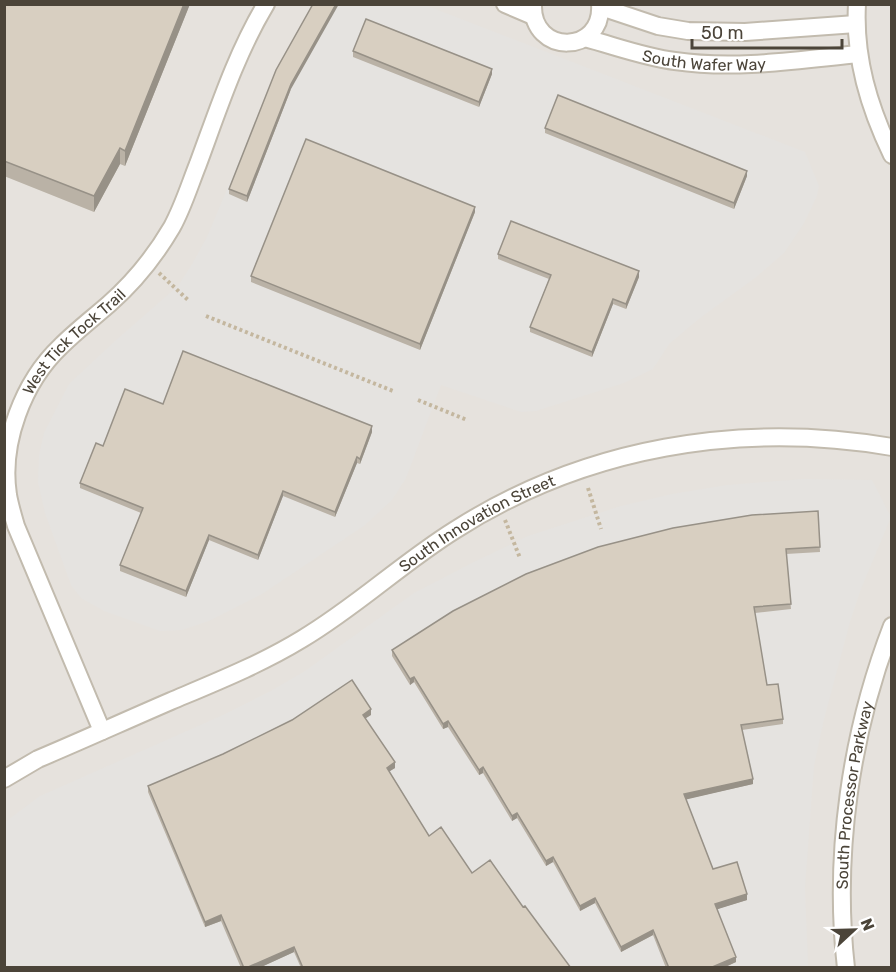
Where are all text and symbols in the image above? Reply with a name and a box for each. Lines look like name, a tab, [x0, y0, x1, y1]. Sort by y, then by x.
scale bar	[692, 12, 842, 50]
text: 50 m	[701, 22, 744, 44]
street label: South Wafer Way	[640, 46, 767, 75]
street label: West Tick Tock Trail	[19, 285, 130, 398]
street label: South Innovation Street	[395, 471, 558, 576]
street label: South Processor Parkway	[833, 699, 877, 890]
north arrow	[824, 900, 884, 960]
text: N	[856, 916, 878, 933]

